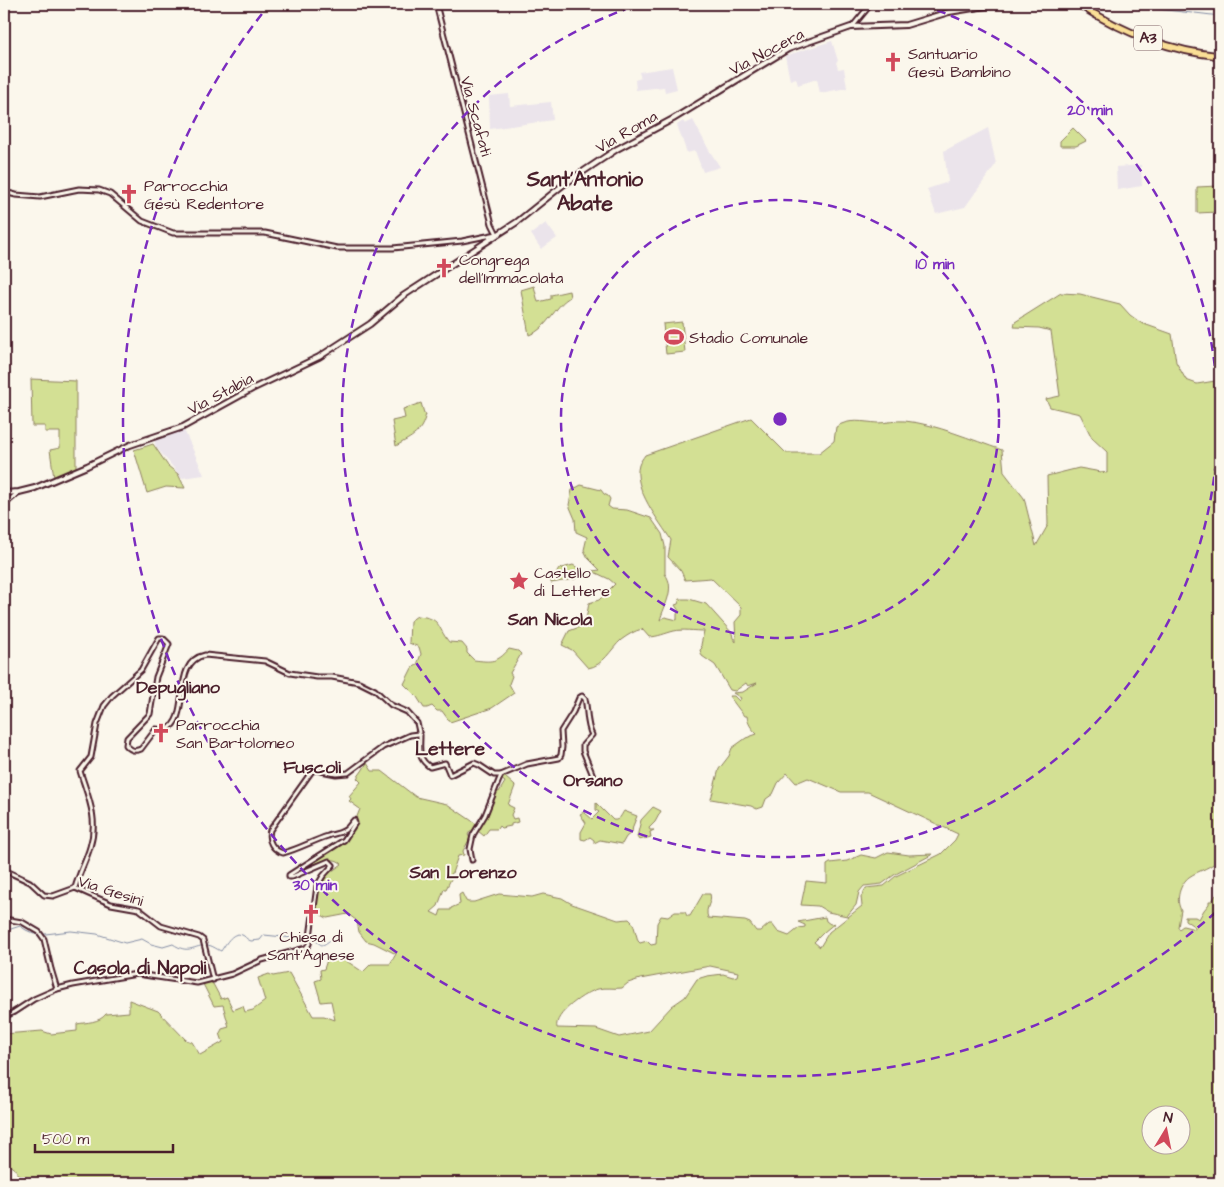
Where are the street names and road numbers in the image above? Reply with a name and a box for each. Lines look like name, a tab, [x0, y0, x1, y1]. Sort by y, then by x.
street label: Via Nocera	[725, 23, 808, 81]
road number: A3	[1134, 26, 1162, 50]
street label: Via Scafati	[455, 74, 497, 159]
street label: Via Roma	[592, 105, 661, 158]
street label: Via Stabia	[184, 367, 257, 420]
street label: Via Gesini	[75, 870, 147, 912]

